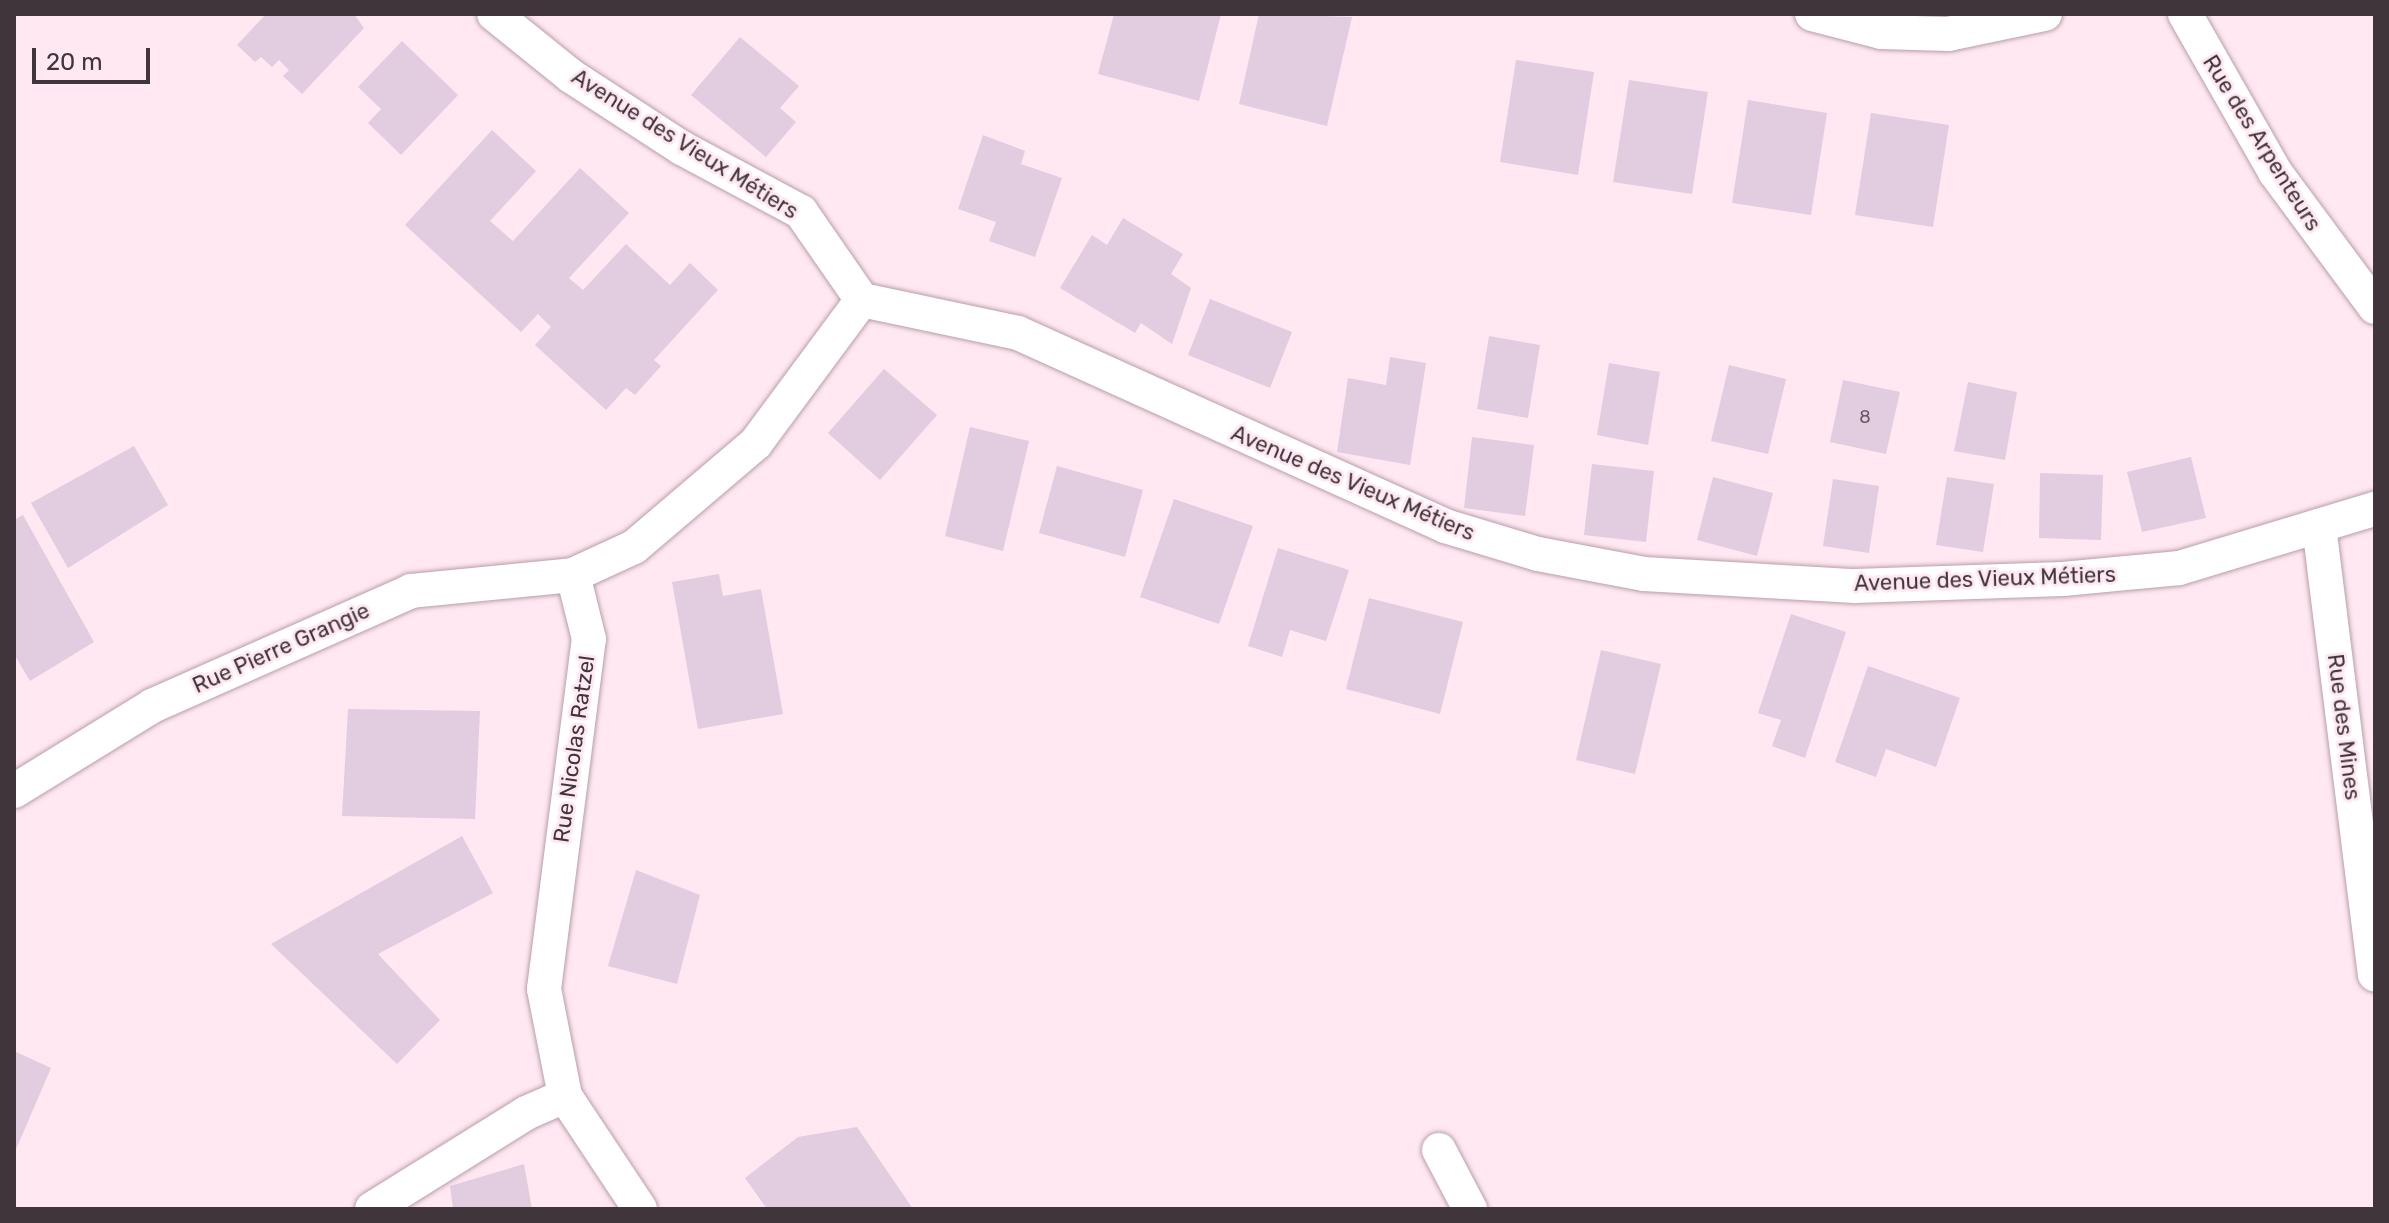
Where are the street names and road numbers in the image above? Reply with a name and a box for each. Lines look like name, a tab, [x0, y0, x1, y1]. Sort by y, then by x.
street label: Rue des Arpenteurs	[2197, 50, 2327, 236]
street label: Avenue des Vieux Métiers	[567, 63, 803, 225]
street label: Avenue des Vieux Métiers	[1227, 420, 1479, 546]
street label: Avenue des Vieux Métiers	[1853, 561, 2117, 597]
street label: Rue Pierre Grangie	[188, 597, 374, 699]
street label: Rue des Mines	[2322, 652, 2366, 802]
street label: Rue Nicolas Ratzel	[548, 654, 600, 844]

